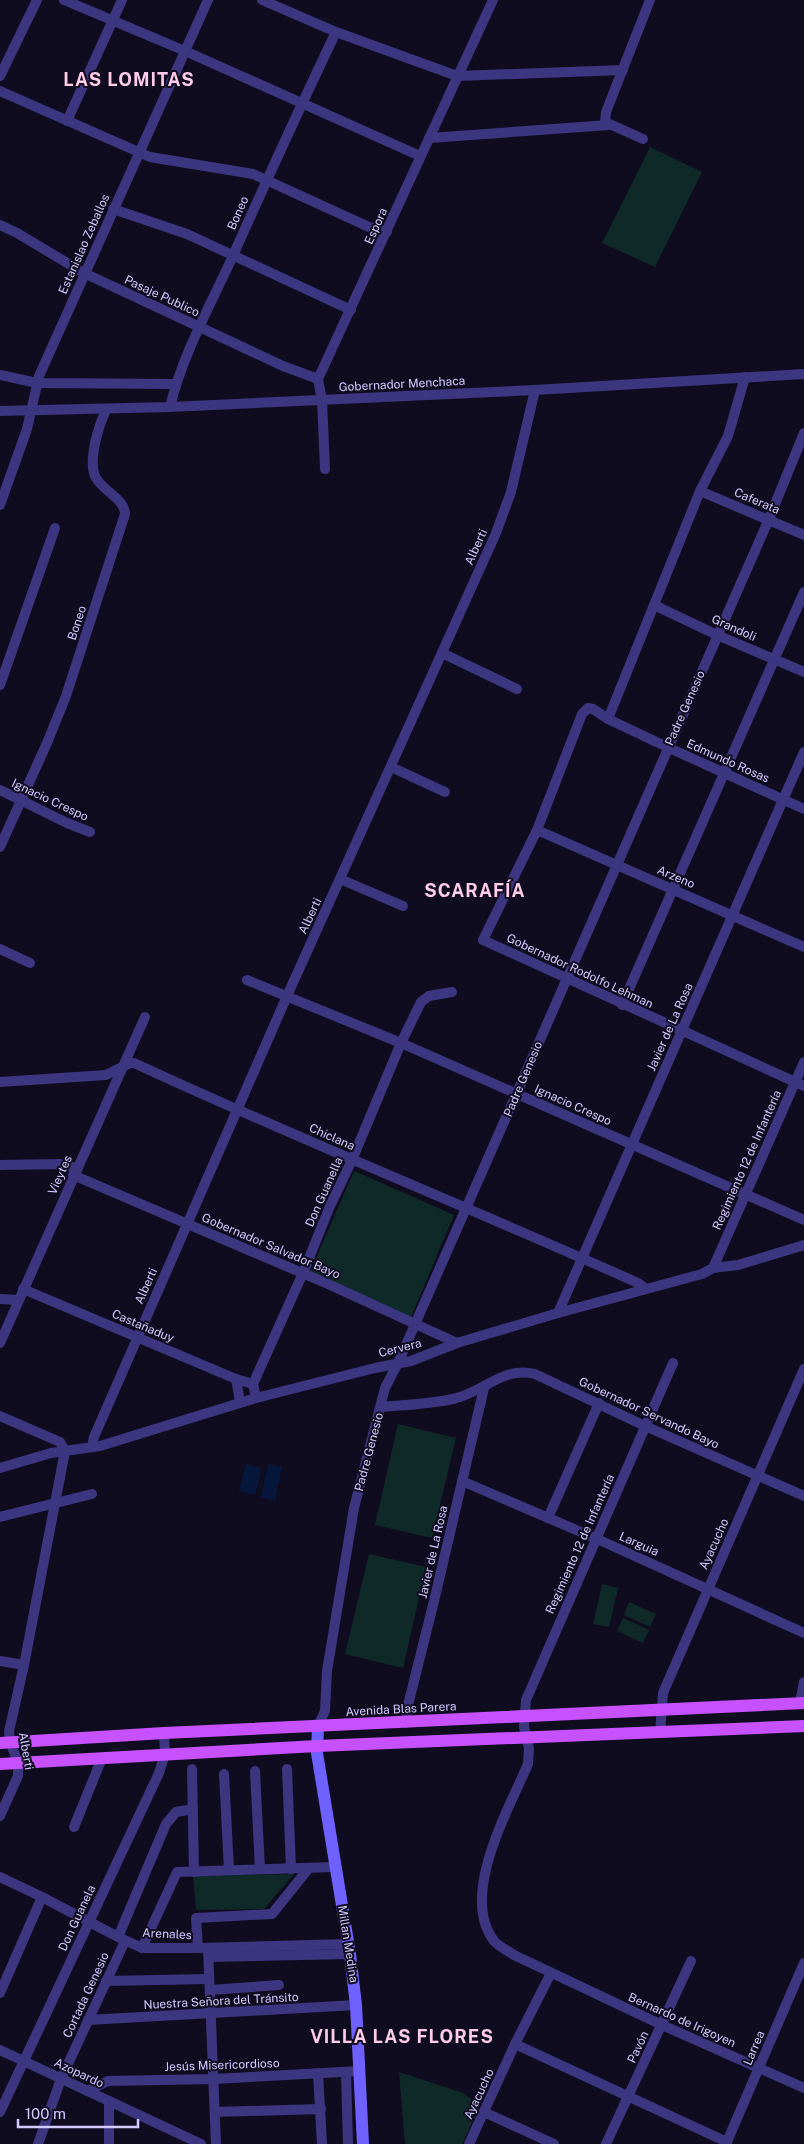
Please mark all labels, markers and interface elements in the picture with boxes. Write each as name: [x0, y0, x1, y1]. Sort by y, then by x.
district label: LAS LOMITAS: [63, 69, 195, 90]
street label: Estanislao Zeballos: [56, 192, 112, 296]
street label: Boneo: [224, 194, 252, 232]
street label: Espora: [362, 206, 390, 246]
street label: Pasaje Publico: [122, 272, 202, 320]
street label: Gobernador Menchaca: [338, 374, 466, 394]
street label: Caferata: [732, 485, 782, 517]
street label: Alberti: [462, 527, 490, 567]
street label: Boneo: [65, 604, 89, 642]
street label: Grandoli: [710, 612, 758, 644]
street label: Padre Genesio: [662, 668, 708, 748]
street label: Edmundo Rosas: [684, 736, 772, 786]
street label: Ignacio Crespo: [9, 776, 91, 824]
street label: Arzeno: [655, 863, 697, 891]
district label: SCARAFÍA: [424, 879, 526, 901]
street label: Alberti: [296, 896, 324, 936]
street label: Gobernador Rodolfo Lehman: [505, 931, 656, 1011]
street label: Javier de La Rosa: [644, 981, 696, 1073]
street label: Padre Genesio: [501, 1039, 545, 1119]
street label: Ignacio Crespo: [532, 1082, 614, 1128]
street label: Regimiento 12 de Infantería: [710, 1088, 784, 1232]
street label: Chiclana: [307, 1121, 357, 1153]
street label: Vieytes: [45, 1153, 75, 1197]
street label: Don Guanella: [302, 1155, 346, 1229]
street label: Gobernador Salvador Bayo: [200, 1210, 343, 1282]
street label: Alberti: [132, 1266, 160, 1306]
street label: Castañaduy: [110, 1307, 177, 1346]
street label: Cervera: [377, 1336, 423, 1360]
street label: Gobernador Servando Bayo: [577, 1374, 721, 1452]
street label: Padre Genesio: [352, 1411, 386, 1493]
street label: Regimiento 12 de Infantería: [543, 1472, 617, 1616]
street label: Javier de La Rosa: [416, 1504, 450, 1600]
street label: Ayacucho: [697, 1516, 732, 1572]
street label: Larguia: [617, 1529, 661, 1559]
street label: Avenida Blas Parera: [345, 1699, 457, 1719]
street label: Alberti: [16, 1731, 36, 1771]
street label: Don Guanela: [56, 1883, 98, 1953]
street label: Millan Medina: [335, 1904, 361, 1984]
street label: Arenales: [142, 1926, 192, 1942]
street label: Cortada Genesio: [60, 1950, 112, 2040]
street label: Nuestra Señora del Tránsito: [143, 1990, 299, 2012]
street label: Bernardo de Irigoyen: [626, 1990, 738, 2050]
district label: VILLA LAS FLORES: [310, 2026, 494, 2047]
street label: Pavón: [625, 2029, 651, 2065]
street label: Larrea: [741, 2029, 767, 2067]
street label: Azopardo: [52, 2055, 106, 2091]
street label: Jesús Misericordioso: [164, 2056, 280, 2074]
street label: Ayacucho: [461, 2066, 497, 2122]
scale bar: [18, 2096, 138, 2128]
text: 100 m: [25, 2105, 66, 2122]

